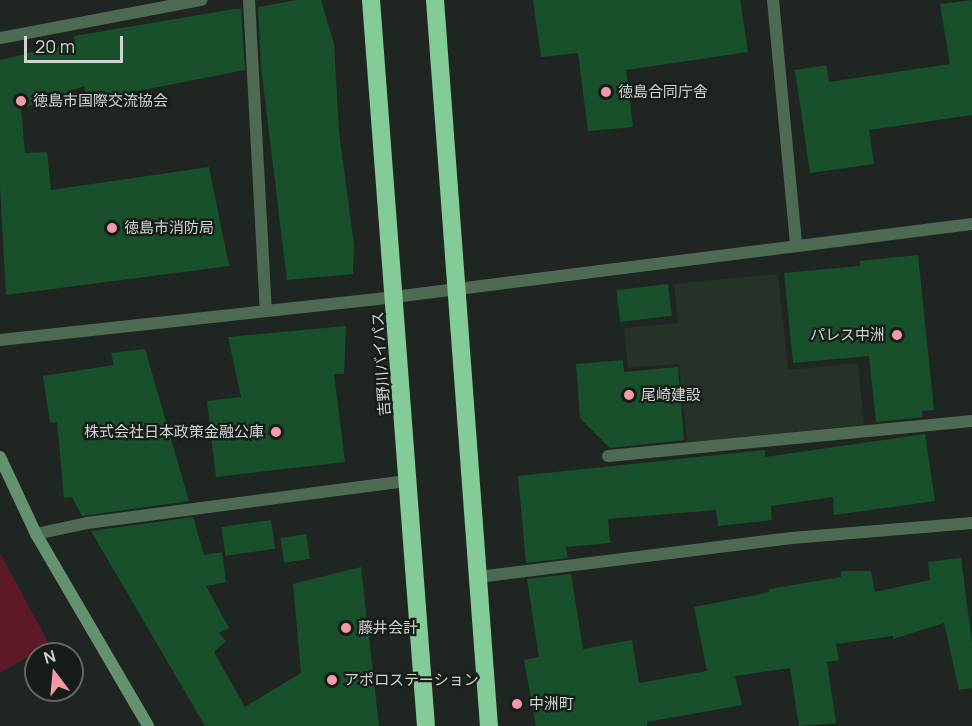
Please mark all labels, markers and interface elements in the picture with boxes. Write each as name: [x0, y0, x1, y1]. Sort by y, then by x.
scale bar: [27, 24, 126, 62]
text: 20 m: [35, 34, 75, 58]
place label: 徳島合同庁舎: [618, 83, 708, 101]
marker: 徳島合同庁舎: [599, 85, 613, 99]
place label: 徳島市国際交流協会: [33, 92, 168, 110]
marker: 徳島市国際交流協会: [14, 94, 28, 108]
place label: 徳島市消防局: [124, 219, 214, 237]
marker: 徳島市消防局: [105, 221, 119, 235]
street label: 吉野川バイパス: [368, 311, 394, 417]
place label: パレス中洲: [810, 326, 885, 344]
marker: パレス中洲: [890, 328, 904, 342]
place label: 尾崎建設: [641, 386, 701, 404]
marker: 尾崎建設: [622, 388, 636, 402]
place label: 株式会社日本政策金融公庫: [84, 423, 264, 441]
marker: 株式会社日本政策金融公庫: [269, 425, 283, 439]
place label: 藤井会計: [358, 619, 418, 637]
marker: 藤井会計: [339, 621, 353, 635]
north arrow: [24, 642, 84, 702]
text: N: [41, 644, 58, 669]
place label: アポロステーション: [344, 671, 479, 689]
marker: アポロステーション: [325, 673, 339, 687]
place label: 中洲町: [529, 695, 574, 713]
marker: 中洲町: [510, 697, 524, 711]

